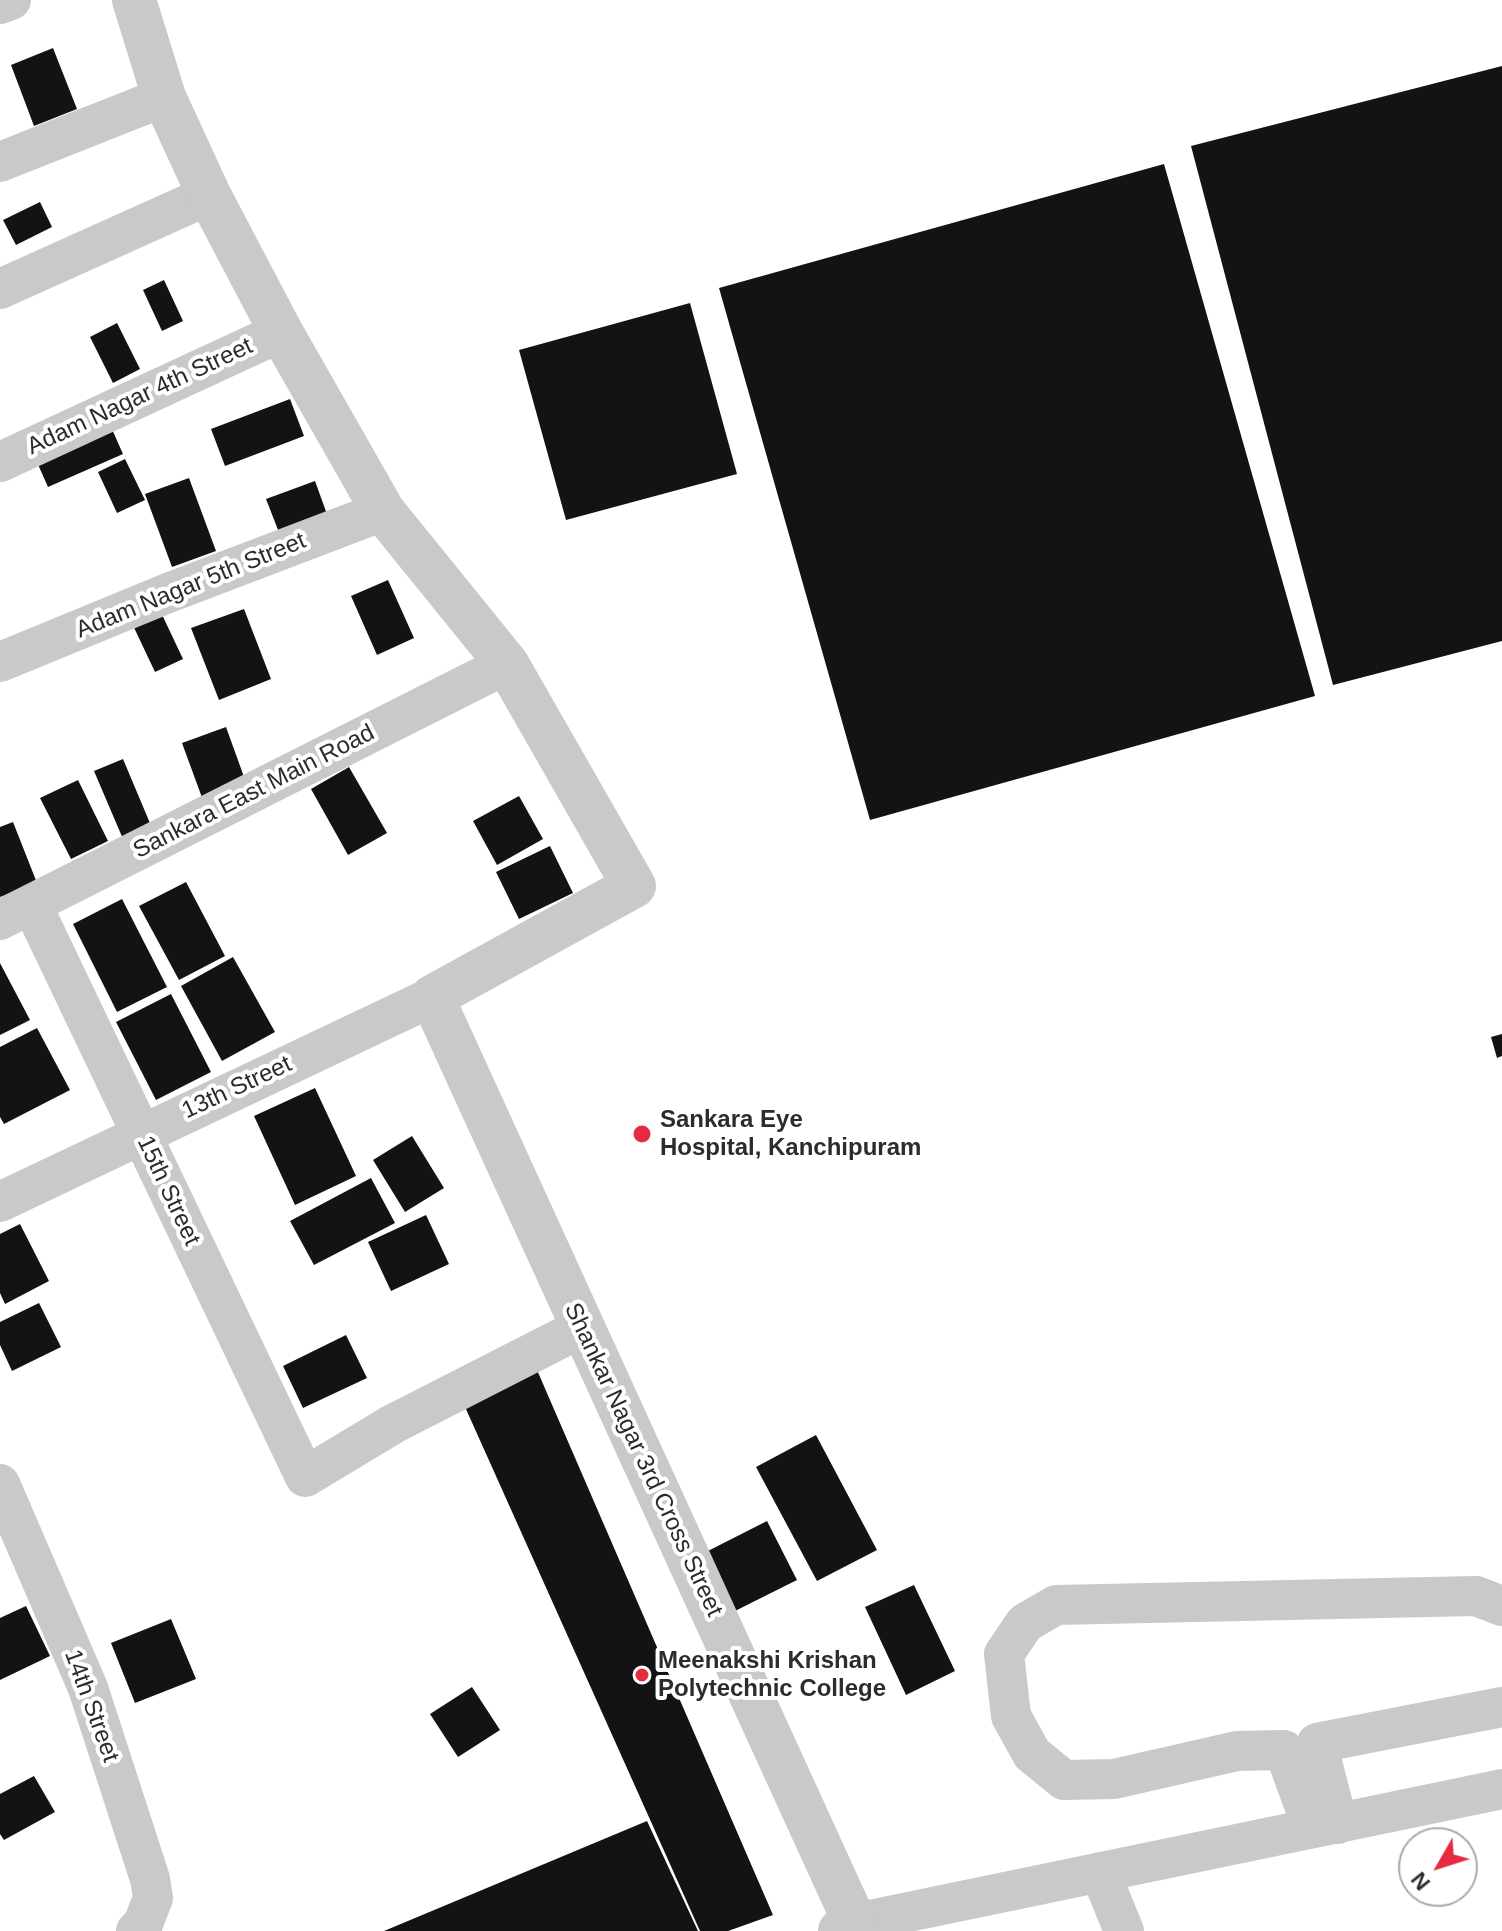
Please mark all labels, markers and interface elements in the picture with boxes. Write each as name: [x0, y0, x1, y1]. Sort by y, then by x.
street label: Adam Nagar 4th Street: [23, 332, 257, 462]
street label: Adam Nagar 5th Street: [72, 527, 310, 645]
street label: Sankara East Main Road: [129, 719, 379, 865]
street label: 13th Street: [178, 1050, 296, 1126]
place label: Sankara Eye Hospital, Kanchipuram: [660, 1106, 921, 1162]
marker: Sankara Eye Hospital, Kanchipuram: [631, 1123, 653, 1145]
street label: 15th Street: [130, 1132, 206, 1250]
street label: Shankar Nagar 3rd Cross Street: [558, 1299, 728, 1621]
street label: 14th Street: [57, 1646, 125, 1766]
place label: Meenakshi Krishan Polytechnic College: [658, 1647, 886, 1703]
marker: Meenakshi Krishan Polytechnic College: [633, 1666, 651, 1684]
north arrow: [1398, 1827, 1478, 1907]
text: N: [1406, 1867, 1435, 1895]

